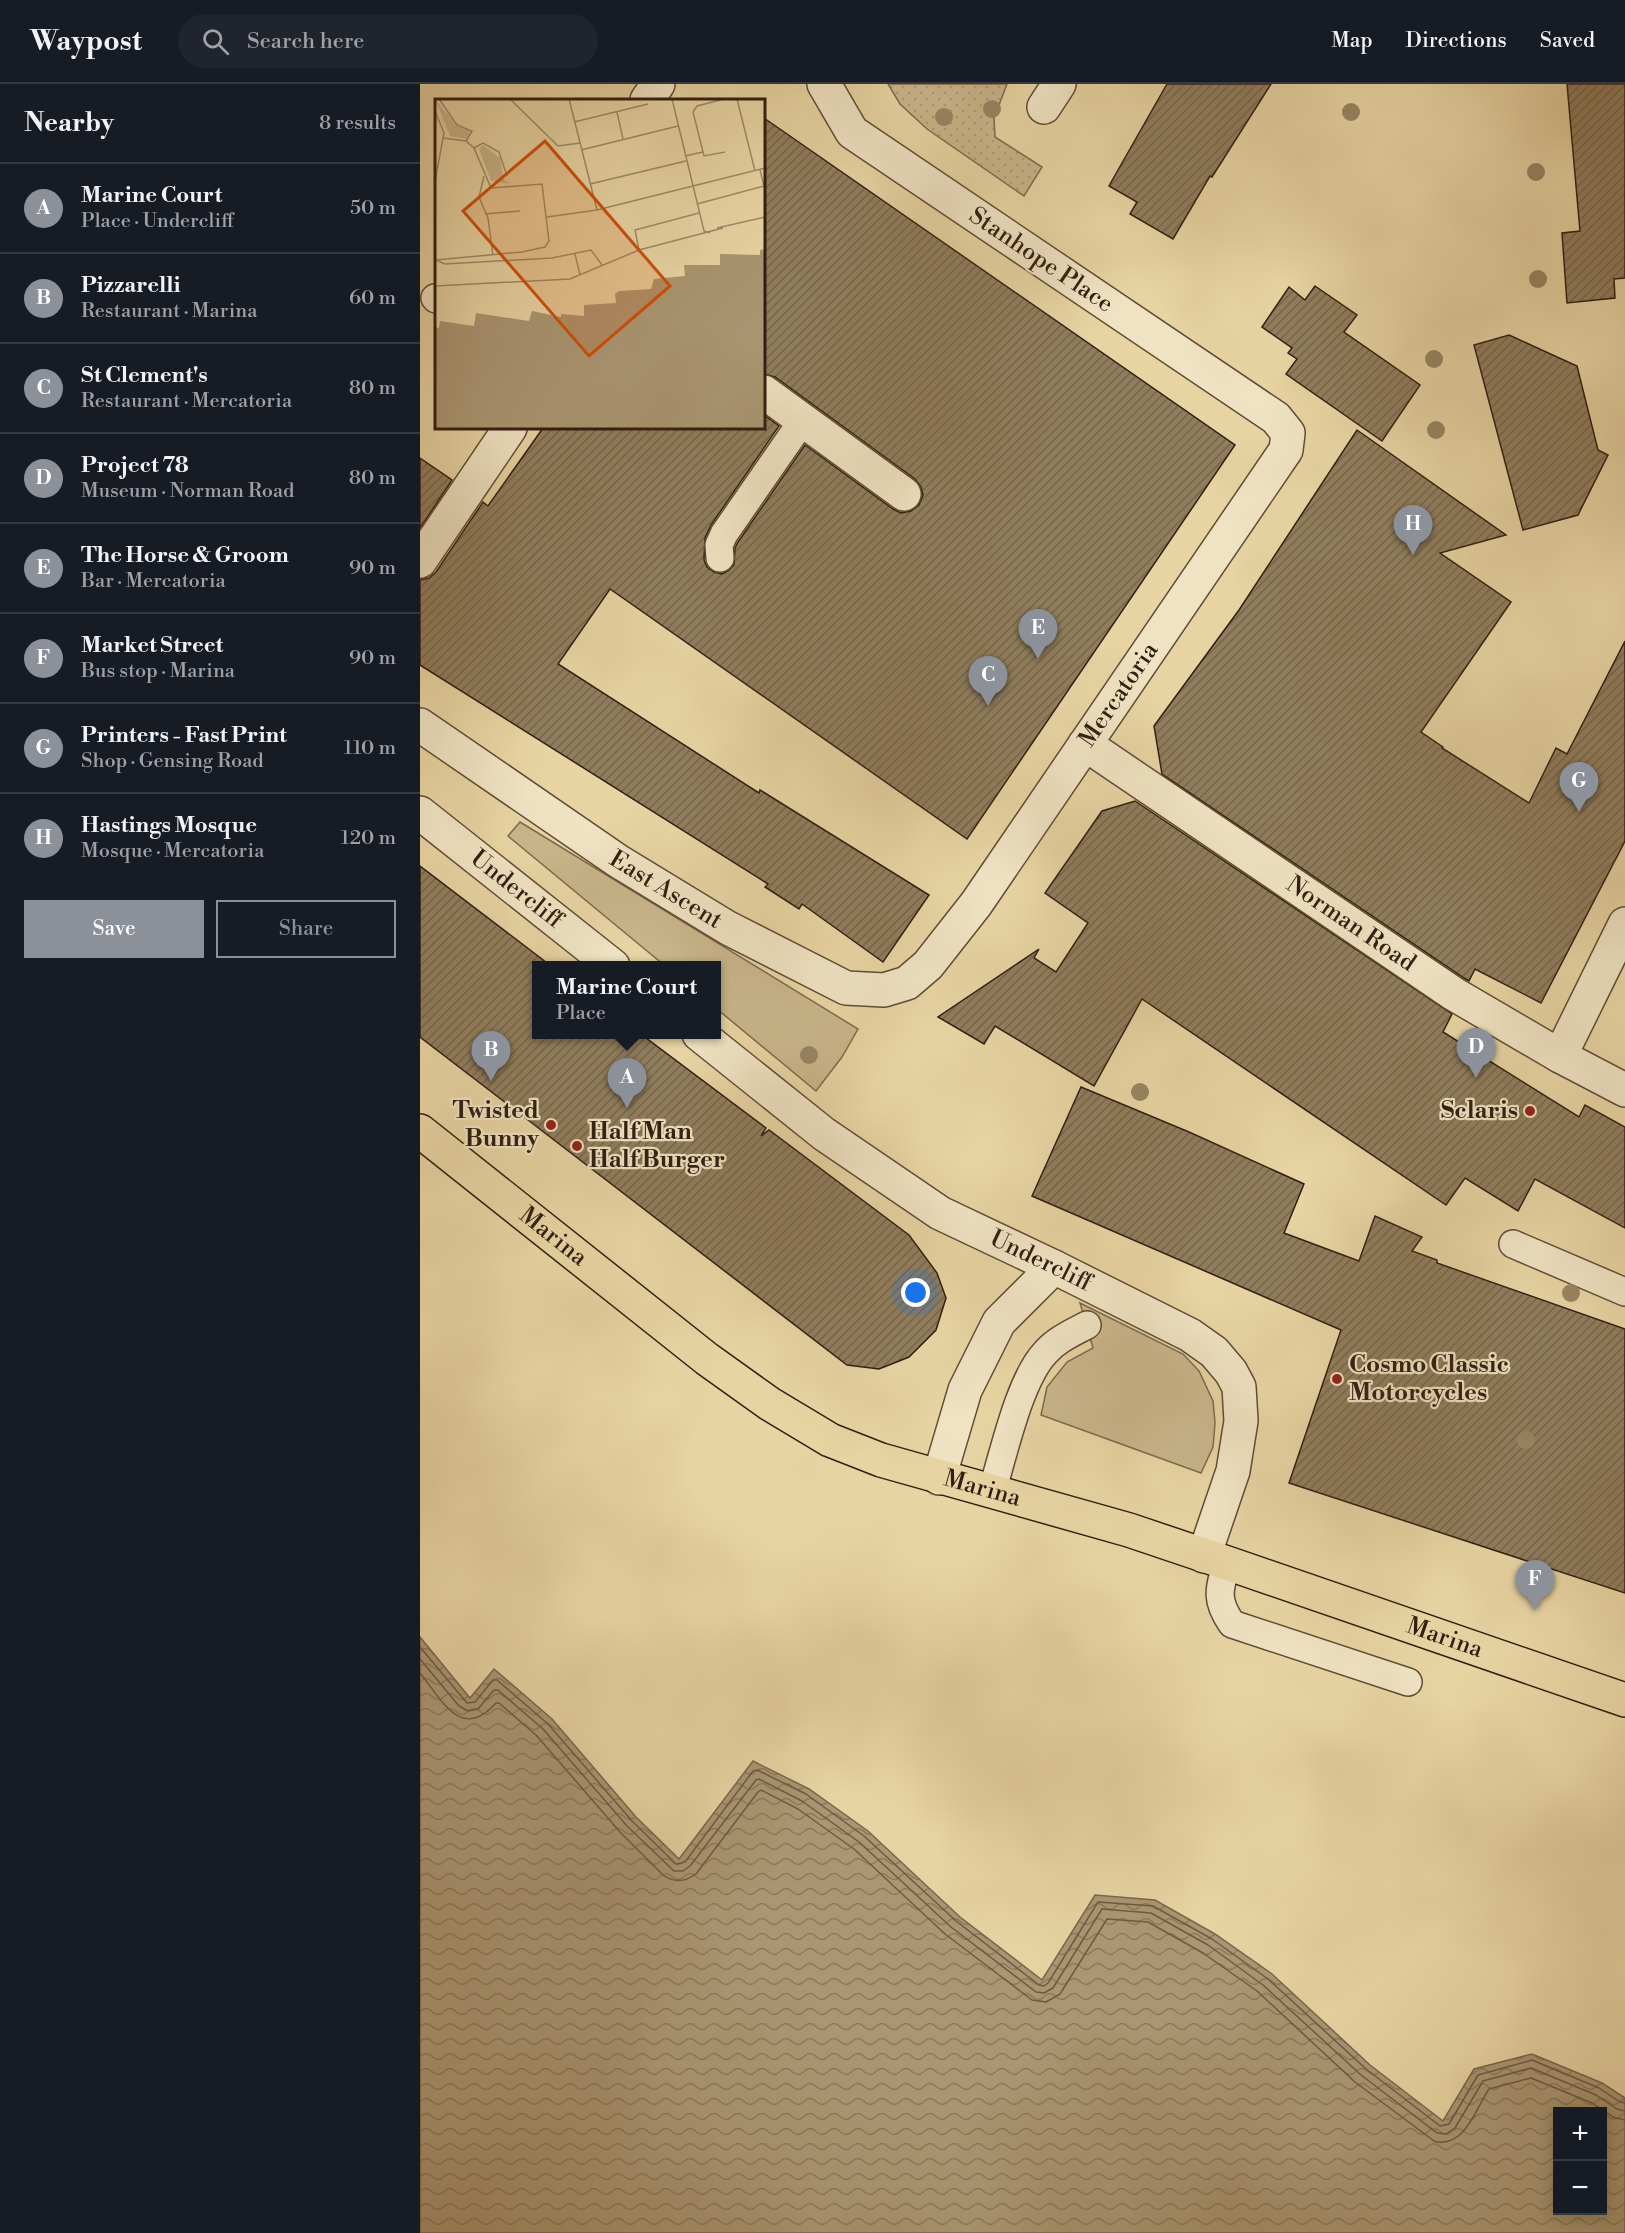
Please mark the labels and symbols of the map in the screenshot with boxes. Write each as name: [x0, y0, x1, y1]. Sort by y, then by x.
inset map: [435, 99, 765, 429]
street label: Stanhope Place: [963, 201, 1119, 319]
pin: H: [1394, 506, 1432, 555]
pin: E: [1018, 610, 1058, 659]
street label: Mercatoria: [1072, 636, 1166, 753]
pin: C: [968, 656, 1008, 706]
pin: G: [1560, 762, 1598, 812]
street label: Undercliff: [464, 844, 570, 936]
street label: East Ascent: [604, 844, 728, 936]
street label: Norman Road: [1280, 870, 1422, 979]
pin: D: [1456, 1028, 1496, 1078]
pin: B: [472, 1032, 510, 1081]
pin: A: [608, 1058, 646, 1108]
place label: Twisted Bunny: [453, 1096, 540, 1154]
place label: Sclaris: [1441, 1096, 1518, 1126]
marker: Sclaris: [1523, 1104, 1537, 1118]
place label: Half Man Half Burger: [589, 1117, 725, 1175]
marker: Twisted Bunny: [544, 1118, 558, 1132]
marker: Half Man Half Burger: [570, 1139, 584, 1153]
street label: Marina: [513, 1201, 594, 1273]
street label: Undercliff: [985, 1224, 1098, 1299]
your location: [901, 1278, 930, 1307]
place label: Cosmo Classic Motorcycles: [1349, 1350, 1509, 1408]
marker: Cosmo Classic Motorcycles: [1330, 1372, 1344, 1386]
street label: Marina: [940, 1463, 1025, 1514]
pin: F: [1516, 1560, 1554, 1610]
street label: Marina: [1403, 1611, 1488, 1665]

